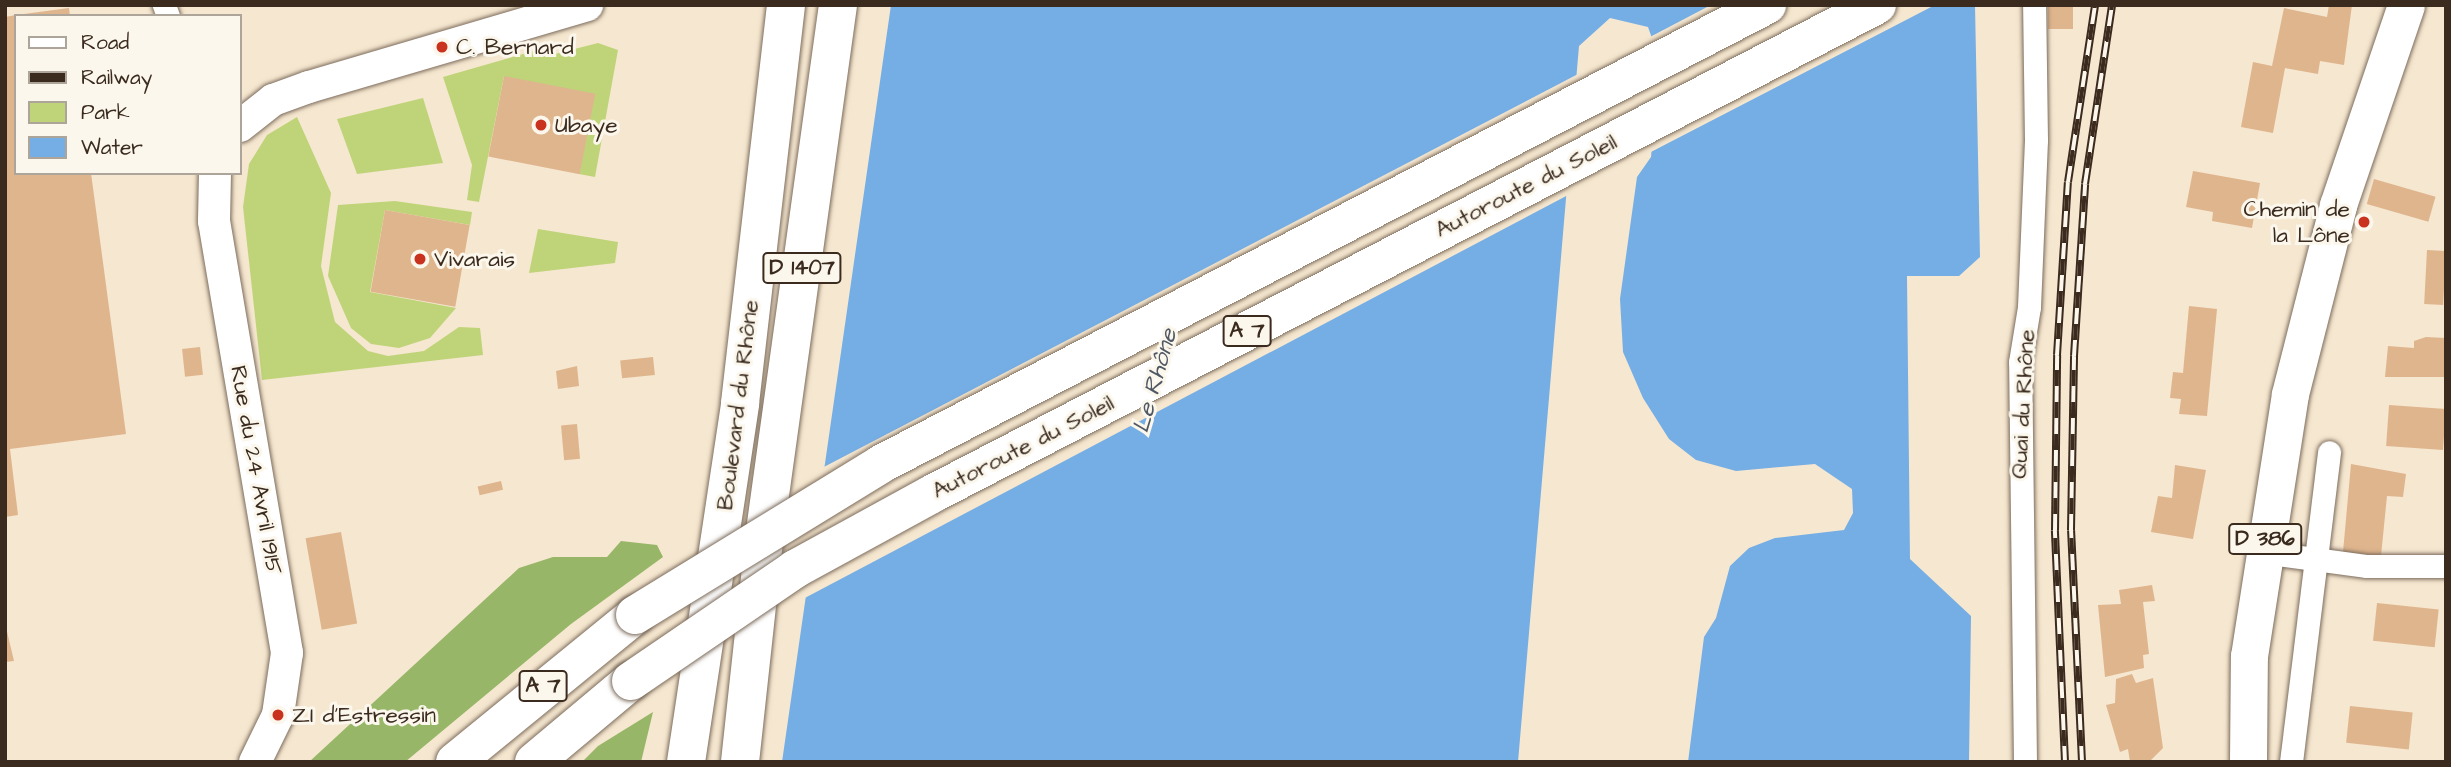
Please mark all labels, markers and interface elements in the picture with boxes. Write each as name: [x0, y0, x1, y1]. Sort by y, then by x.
legend: [14, 14, 242, 175]
text: Road: [81, 28, 129, 57]
place label: C. Bernard: [456, 33, 574, 61]
marker: C. Bernard: [434, 39, 450, 55]
text: Railway: [81, 63, 152, 92]
text: Park: [81, 98, 130, 127]
place label: Ubaye: [555, 111, 618, 139]
marker: Ubaye: [533, 117, 549, 133]
street label: Autoroute du Soleil: [1430, 128, 1622, 244]
text: Water: [81, 133, 143, 162]
place label: Chemin de la Lône: [2244, 195, 2350, 249]
marker: Chemin de la Lône: [2356, 214, 2372, 230]
place label: Vivarais: [434, 245, 515, 273]
road number: D 1407: [762, 250, 842, 286]
marker: Vivarais: [412, 251, 428, 267]
street label: Boulevard du Rhône: [711, 298, 765, 512]
road number: A 7: [1222, 314, 1272, 348]
water label: Le Rhône: [1127, 326, 1185, 436]
street label: Quai du Rhône: [2005, 328, 2041, 480]
street label: Rue du 24 Avril 1915: [224, 364, 288, 576]
street label: Autoroute du Soleil: [927, 389, 1119, 505]
road number: D 386: [2228, 522, 2302, 556]
road number: A 7: [518, 668, 568, 704]
place label: ZI d'Estressin: [292, 701, 436, 729]
marker: ZI d'Estressin: [270, 707, 286, 723]

